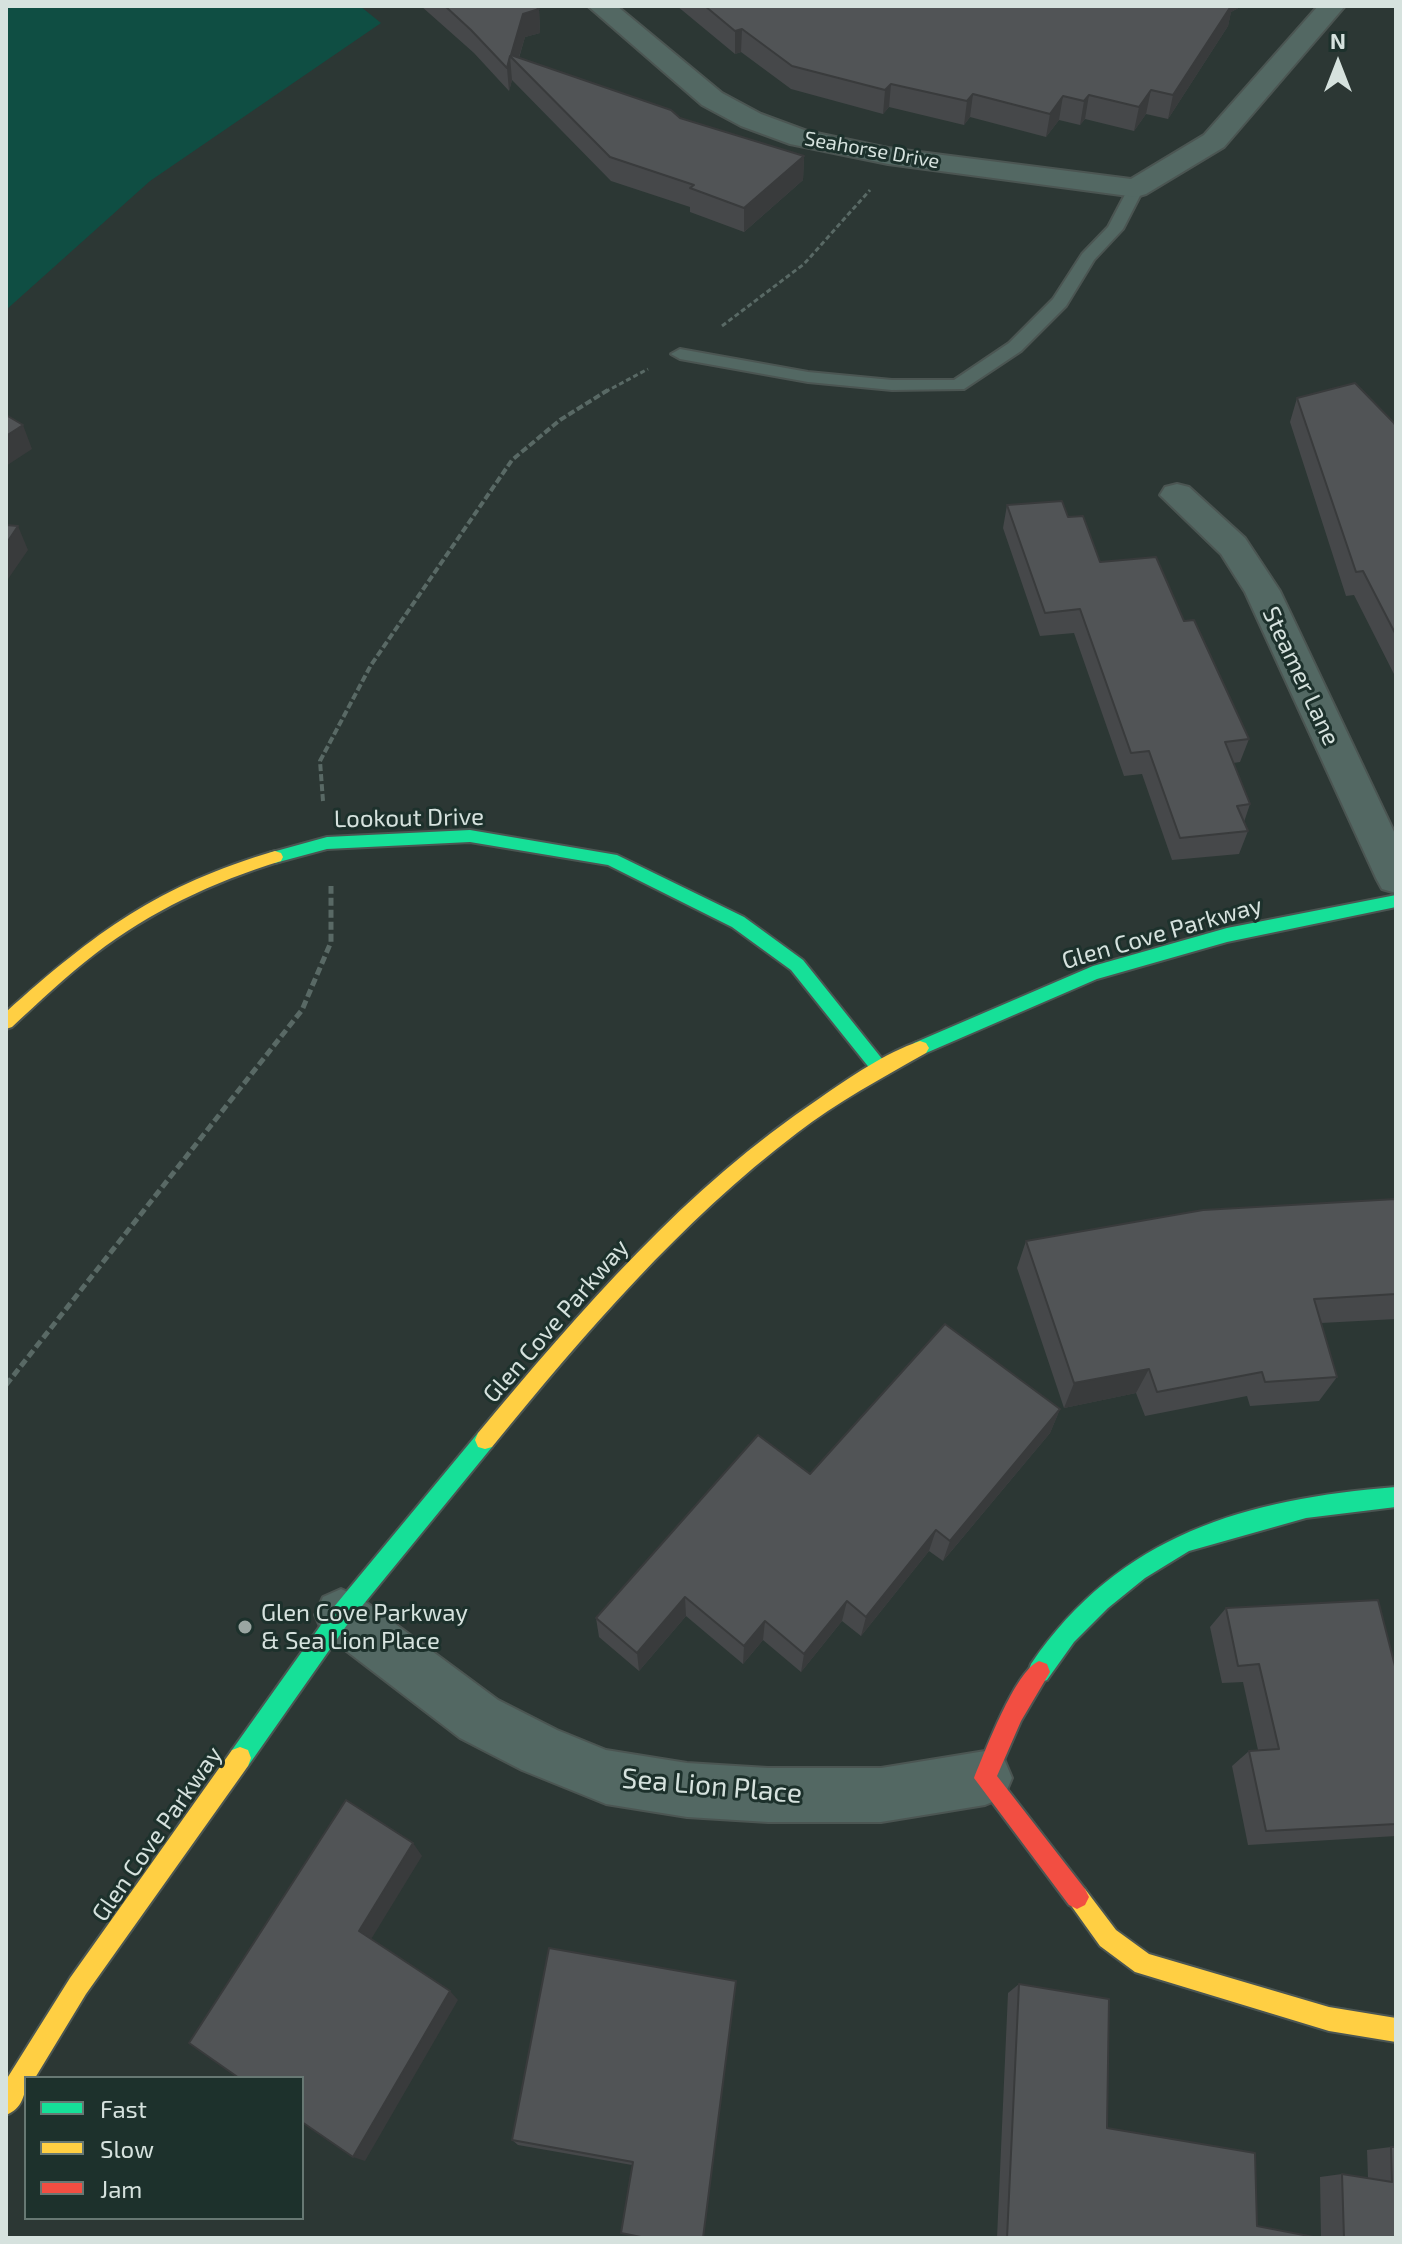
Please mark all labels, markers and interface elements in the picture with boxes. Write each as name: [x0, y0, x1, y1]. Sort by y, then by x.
north arrow: [1298, 24, 1378, 104]
text: N: [1330, 27, 1346, 53]
street label: Seahorse Drive: [803, 126, 941, 174]
street label: Steamer Lane: [1256, 602, 1346, 750]
street label: Lookout Drive: [334, 802, 484, 834]
street label: Glen Cove Parkway: [1059, 891, 1265, 975]
street label: Glen Cove Parkway: [477, 1233, 635, 1409]
place label: Glen Cove Parkway & Sea Lion Place: [261, 1599, 468, 1655]
marker: Glen Cove Parkway & Sea Lion Place: [236, 1618, 254, 1636]
street label: Glen Cove Parkway: [86, 1741, 228, 1927]
street label: Sea Lion Place: [620, 1761, 804, 1811]
legend: [24, 2076, 304, 2220]
text: Fast: [100, 2094, 147, 2123]
text: Slow: [100, 2134, 154, 2163]
text: Jam: [100, 2174, 142, 2203]

